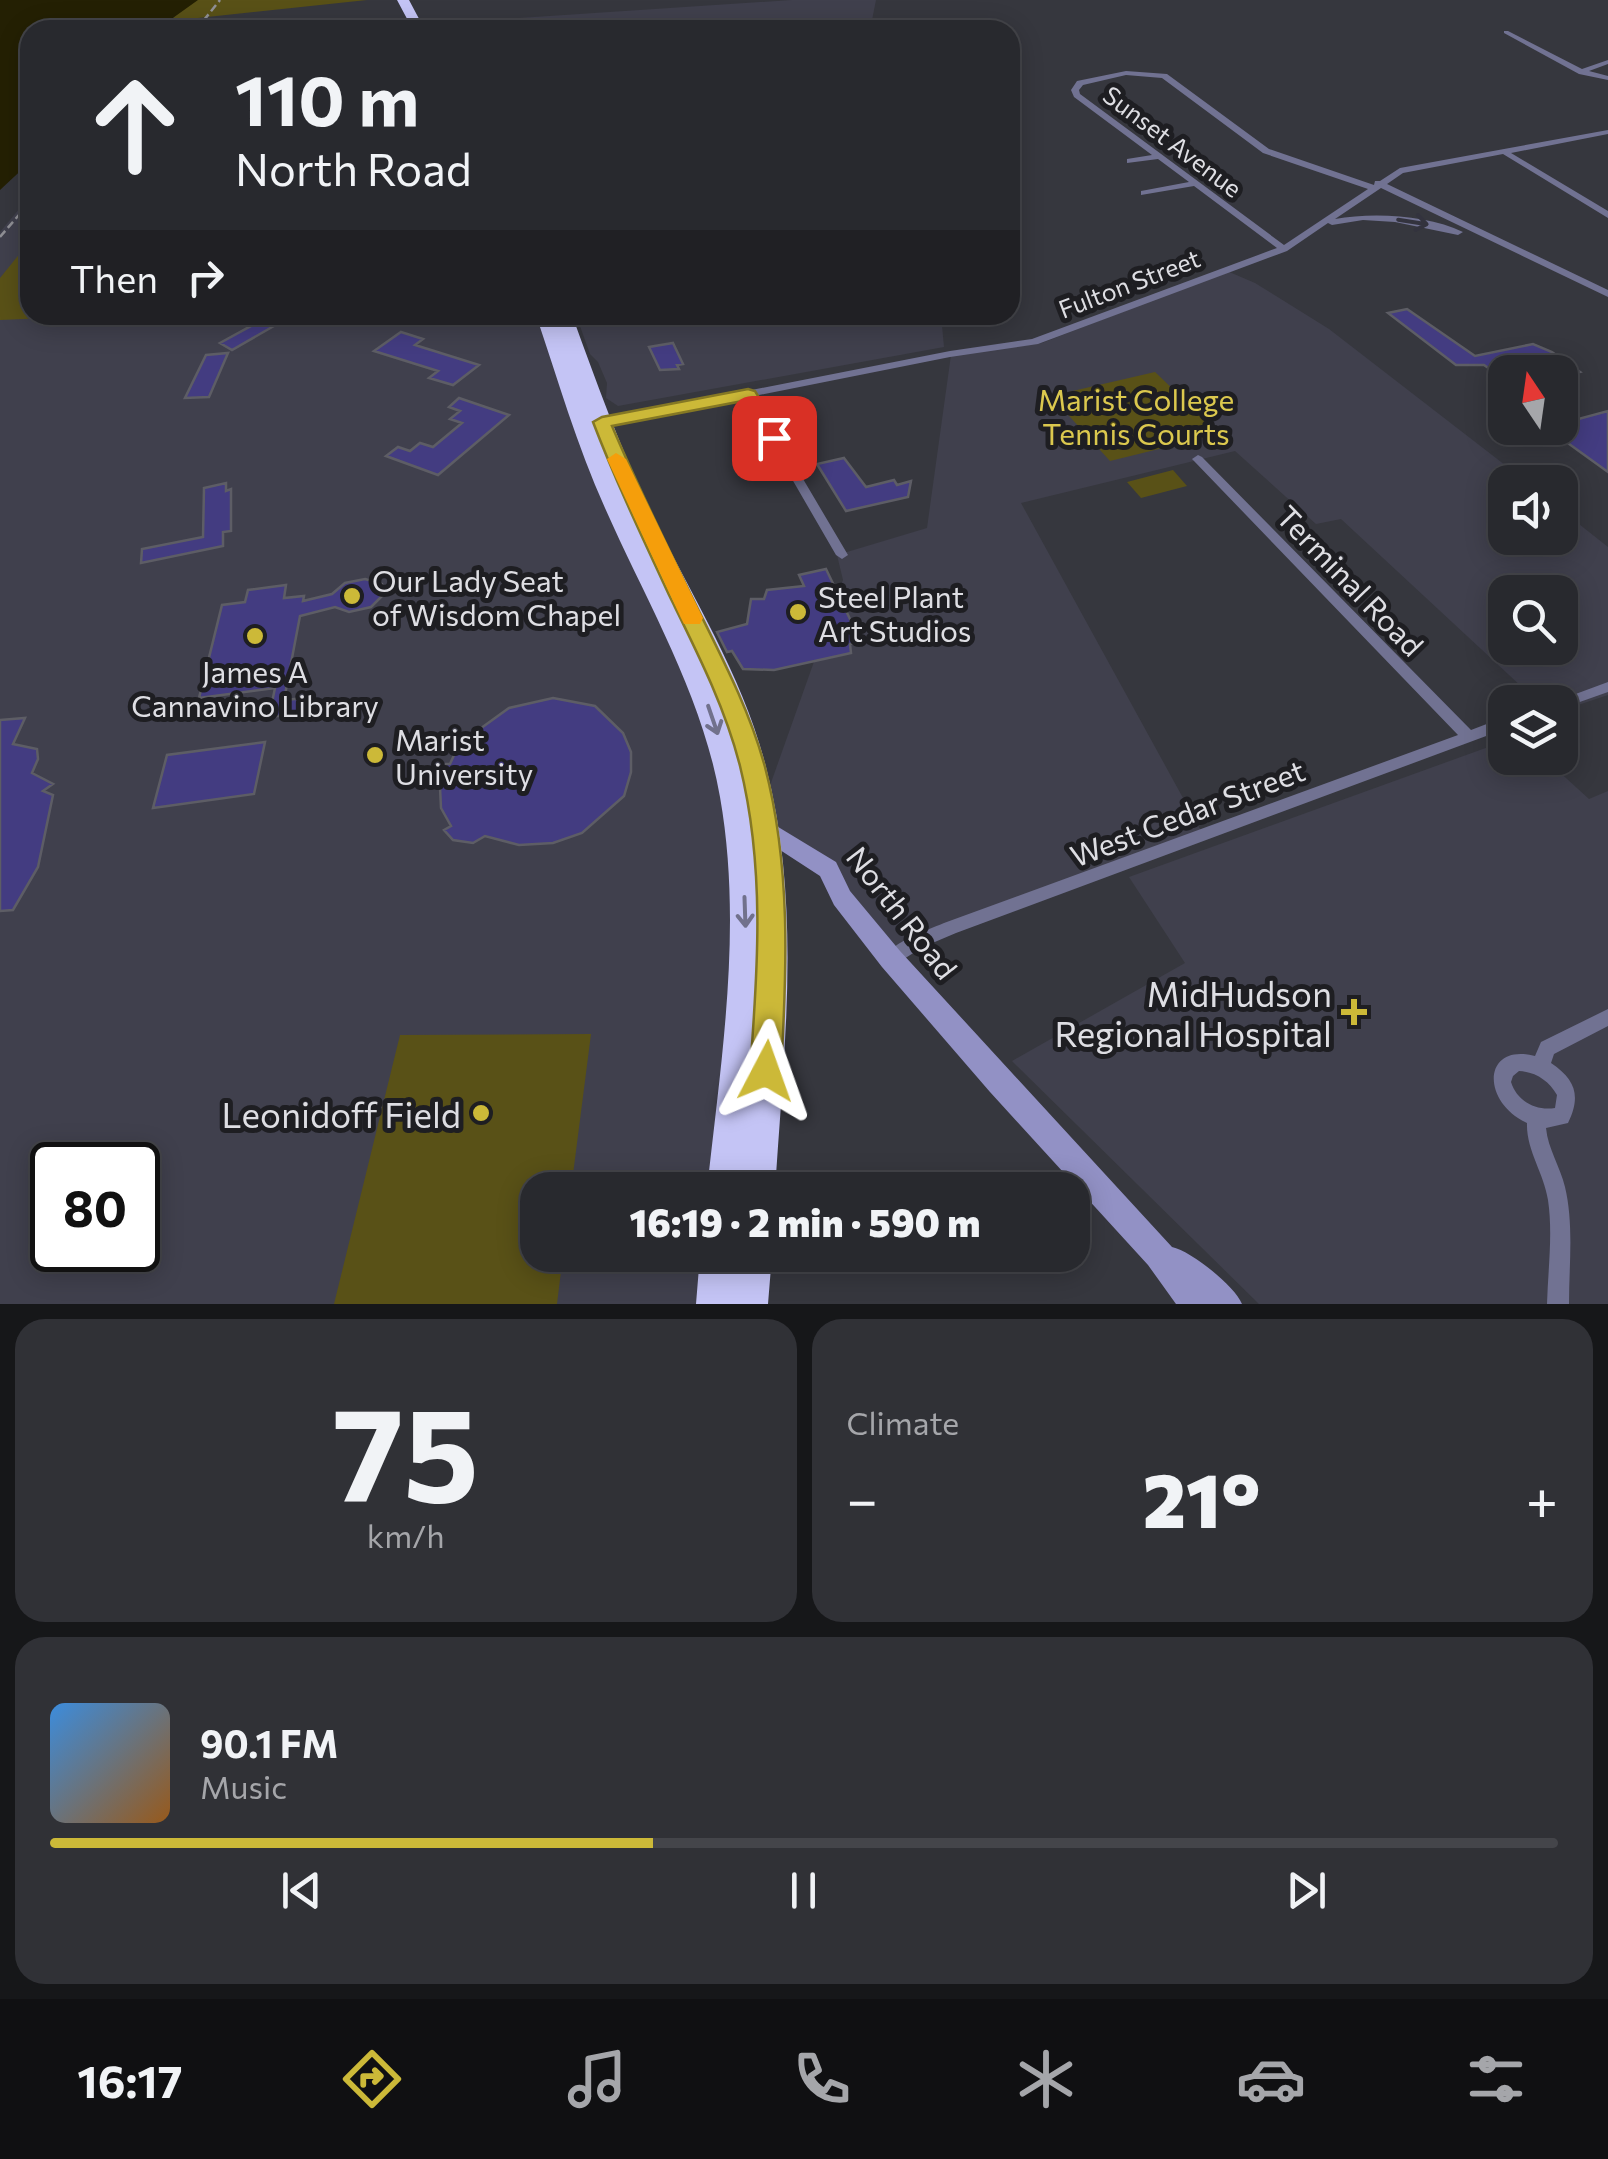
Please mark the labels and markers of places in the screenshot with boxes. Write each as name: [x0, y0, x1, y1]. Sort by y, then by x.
pin: [732, 396, 817, 481]
place label: Our Lady Seat of Wisdom Chapel: [372, 561, 621, 632]
place label: Steel Plant Art Studios: [818, 577, 971, 648]
marker: Our Lady Seat of Wisdom Chapel: [341, 585, 363, 607]
marker: Steel Plant Art Studios: [787, 601, 809, 623]
marker: James A Cannavino Library: [244, 625, 266, 647]
place label: James A Cannavino Library: [131, 652, 379, 723]
place label: Marist University: [395, 720, 533, 791]
marker: Marist University: [364, 744, 386, 766]
place label: MidHudson Regional Hospital: [1054, 971, 1332, 1054]
marker: MidHudson Regional Hospital: [1341, 999, 1367, 1025]
place label: Leonidoff Field: [221, 1092, 461, 1135]
marker: Leonidoff Field: [470, 1102, 492, 1124]

